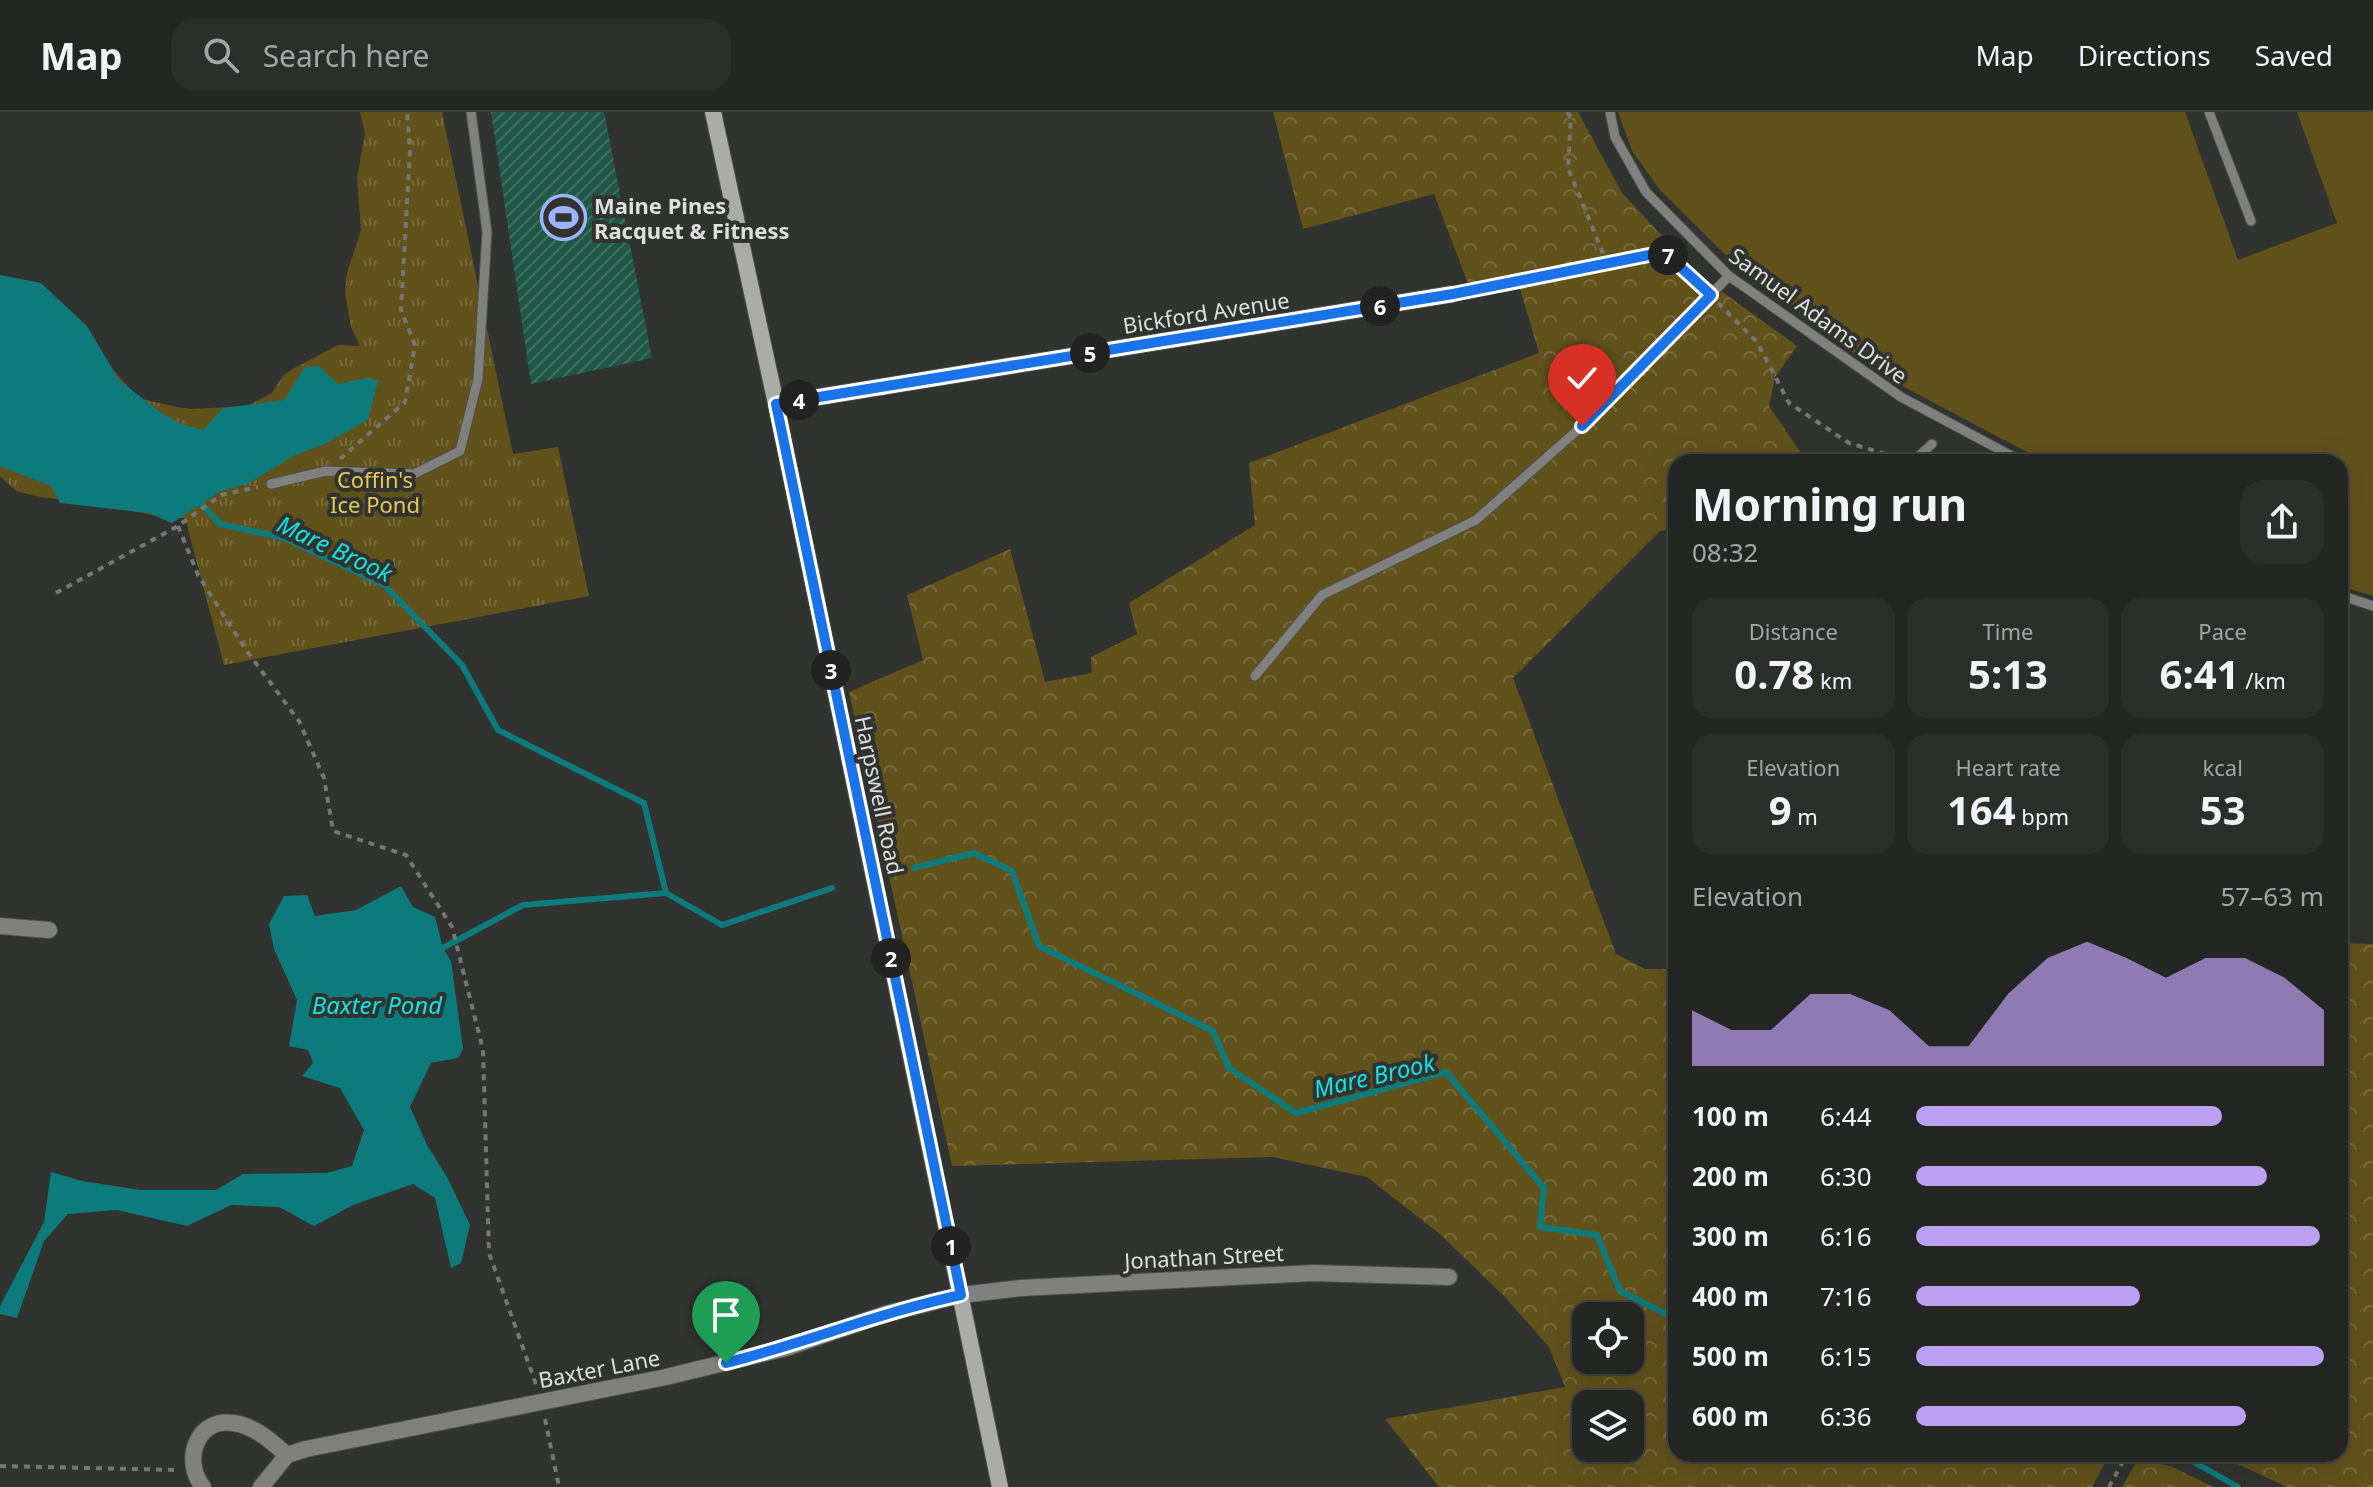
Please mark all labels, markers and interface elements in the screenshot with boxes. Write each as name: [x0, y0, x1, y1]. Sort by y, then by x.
search box: [171, 19, 731, 91]
text: Map: [40, 29, 123, 81]
icon: search: [199, 33, 243, 77]
text: Search here: [263, 35, 430, 76]
text: Map: [1975, 36, 2034, 74]
text: Directions: [2078, 36, 2211, 74]
text: Saved: [2255, 36, 2333, 74]
place label: Maine Pines Racquet & Fitness: [594, 190, 790, 245]
sports icon: Maine Pines Racquet & Fitness: [539, 194, 587, 242]
pin: 7: [1648, 235, 1688, 275]
text: 7: [1662, 240, 1674, 270]
street label: Samuel Adams Drive: [1724, 240, 1914, 390]
street label: Bickford Avenue: [1121, 284, 1291, 340]
pin: 6: [1360, 286, 1400, 326]
text: 6: [1374, 291, 1386, 321]
pin: 5: [1070, 333, 1110, 373]
text: 5: [1084, 338, 1096, 368]
pin: [1548, 344, 1616, 426]
icon: check: [1560, 356, 1604, 400]
pin: 4: [779, 380, 819, 420]
text: 4: [793, 385, 805, 415]
park label: Coffin's Ice Pond: [330, 464, 420, 519]
text: Morning run: [1692, 474, 1967, 534]
button: share: [2240, 480, 2324, 564]
water label: Mare Brook: [272, 507, 399, 590]
text: 08:32: [1692, 534, 1758, 570]
text: Distance: [1749, 616, 1838, 646]
text: Time: [1983, 616, 2033, 646]
text: Pace: [2198, 616, 2247, 646]
text: 0.78: [1734, 646, 1814, 701]
text: 5:13: [1968, 646, 2048, 701]
text: 6:41: [2160, 646, 2239, 701]
pin: 3: [811, 650, 851, 690]
text: 3: [825, 655, 837, 685]
text: km: [1814, 665, 1852, 695]
text: /km: [2239, 665, 2286, 695]
street label: Harpswell Road: [849, 713, 911, 877]
text: Elevation: [1746, 752, 1840, 782]
text: Heart rate: [1955, 752, 2061, 782]
text: kcal: [2203, 752, 2243, 782]
text: 9: [1769, 782, 1792, 837]
text: 164: [1947, 782, 2016, 837]
text: 53: [2200, 782, 2246, 837]
text: m: [1792, 801, 1818, 831]
text: bpm: [2016, 801, 2069, 831]
text: Elevation: [1692, 878, 1803, 914]
text: 57–63 m: [2220, 878, 2324, 914]
pin: 2: [871, 938, 911, 978]
text: 2: [885, 943, 897, 973]
water label: Baxter Pond: [312, 988, 443, 1021]
water label: Mare Brook: [1310, 1045, 1439, 1105]
text: 100 m: [1692, 1098, 1769, 1134]
text: 6:44: [1820, 1098, 1872, 1134]
text: 200 m: [1692, 1158, 1769, 1194]
text: 6:30: [1820, 1158, 1872, 1194]
text: 300 m: [1692, 1218, 1769, 1254]
text: 6:16: [1820, 1218, 1872, 1254]
pin: 1: [931, 1226, 971, 1266]
text: 1: [945, 1231, 957, 1261]
street label: Jonathan Street: [1121, 1237, 1285, 1275]
text: 400 m: [1692, 1278, 1769, 1314]
text: 7:16: [1820, 1278, 1872, 1314]
pin: [692, 1281, 760, 1363]
icon: arrive: [704, 1293, 748, 1337]
map controls: [1572, 1302, 1644, 1462]
button: locate: [1572, 1302, 1644, 1374]
text: 500 m: [1692, 1338, 1769, 1374]
text: 6:15: [1820, 1338, 1872, 1374]
street label: Baxter Lane: [536, 1342, 662, 1394]
button: layers: [1572, 1390, 1644, 1462]
text: 600 m: [1692, 1398, 1769, 1434]
text: 6:36: [1820, 1398, 1872, 1434]

